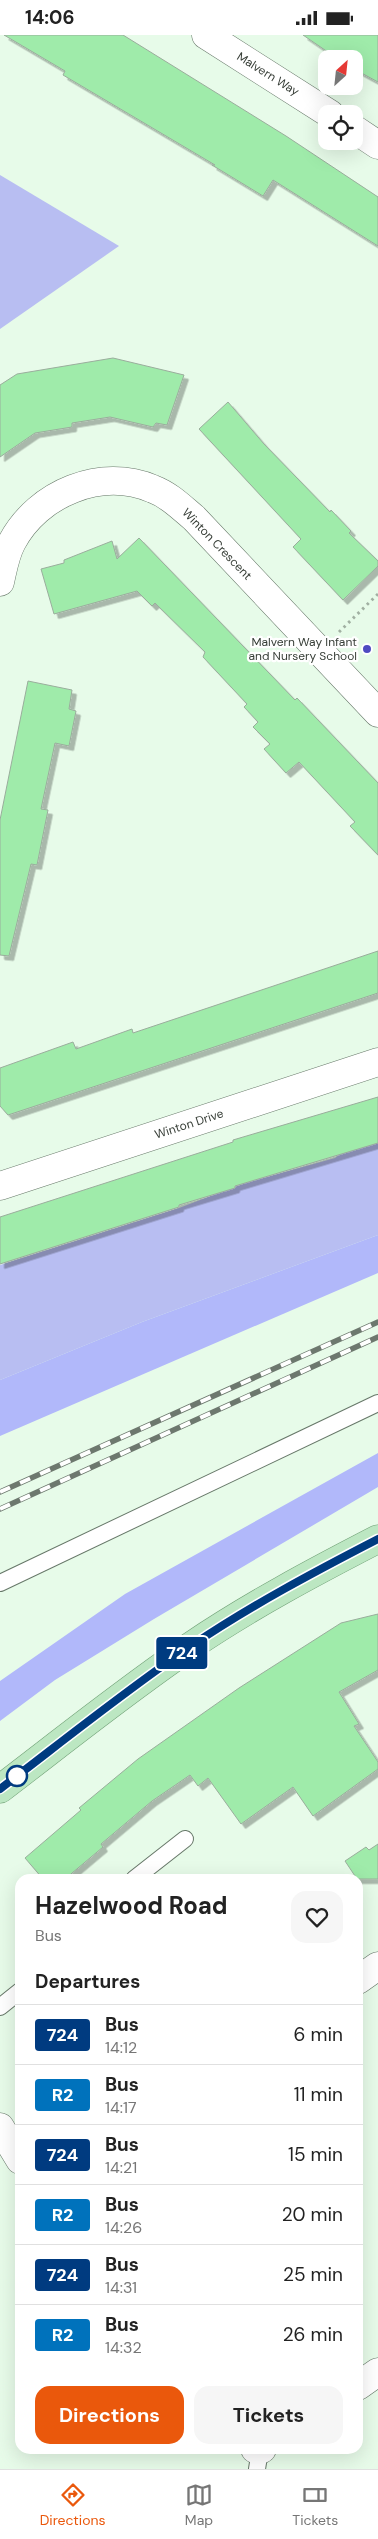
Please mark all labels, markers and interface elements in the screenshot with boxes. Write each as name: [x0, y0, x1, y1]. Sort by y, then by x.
text: 14:06: [25, 5, 75, 30]
street label: Malvern Way: [234, 48, 302, 100]
north arrow: [318, 50, 362, 95]
map controls: [318, 50, 363, 150]
button: locate: [318, 105, 363, 150]
street label: Winton Crescent: [179, 505, 256, 584]
place label: Malvern Way Infant and Nursery School: [248, 634, 357, 664]
marker: Malvern Way Infant and Nursery School: [361, 643, 373, 655]
street label: Winton Drive: [153, 1105, 226, 1143]
line badge: 724: [153, 1637, 211, 1669]
text: 724: [166, 1641, 198, 1665]
unlabelled marker: [6, 1765, 28, 1787]
text: Hazelwood Road: [35, 1890, 228, 1921]
button: heart: [291, 1891, 343, 1943]
text: Bus: [35, 1925, 62, 1946]
text: Departures: [35, 1969, 140, 1994]
text: Bus: [105, 2012, 139, 2037]
text: 6 min: [294, 2022, 343, 2047]
text: 724: [47, 2023, 78, 2047]
text: 14:12: [105, 2037, 137, 2058]
text: Bus: [105, 2072, 139, 2097]
text: 11 min: [294, 2082, 343, 2107]
text: R2: [52, 2083, 73, 2107]
text: 14:17: [105, 2097, 136, 2118]
text: Bus: [105, 2132, 139, 2157]
text: 15 min: [288, 2142, 343, 2167]
text: 724: [47, 2143, 78, 2167]
text: 14:21: [105, 2157, 137, 2178]
text: Bus: [105, 2192, 139, 2217]
text: 20 min: [282, 2202, 343, 2227]
text: R2: [52, 2203, 73, 2227]
text: 14:26: [105, 2217, 142, 2238]
text: Bus: [105, 2252, 139, 2277]
text: 25 min: [283, 2262, 343, 2287]
text: 724: [47, 2263, 78, 2287]
text: 14:31: [105, 2277, 137, 2298]
text: Bus: [105, 2312, 139, 2337]
text: 26 min: [283, 2322, 343, 2347]
text: R2: [52, 2323, 73, 2347]
text: 14:32: [105, 2337, 142, 2358]
button: Directions: [35, 2386, 184, 2444]
button: Tickets: [194, 2386, 343, 2444]
tab: Directions: [40, 2481, 106, 2529]
tab: Map: [185, 2481, 213, 2529]
tab: Tickets: [292, 2481, 338, 2529]

